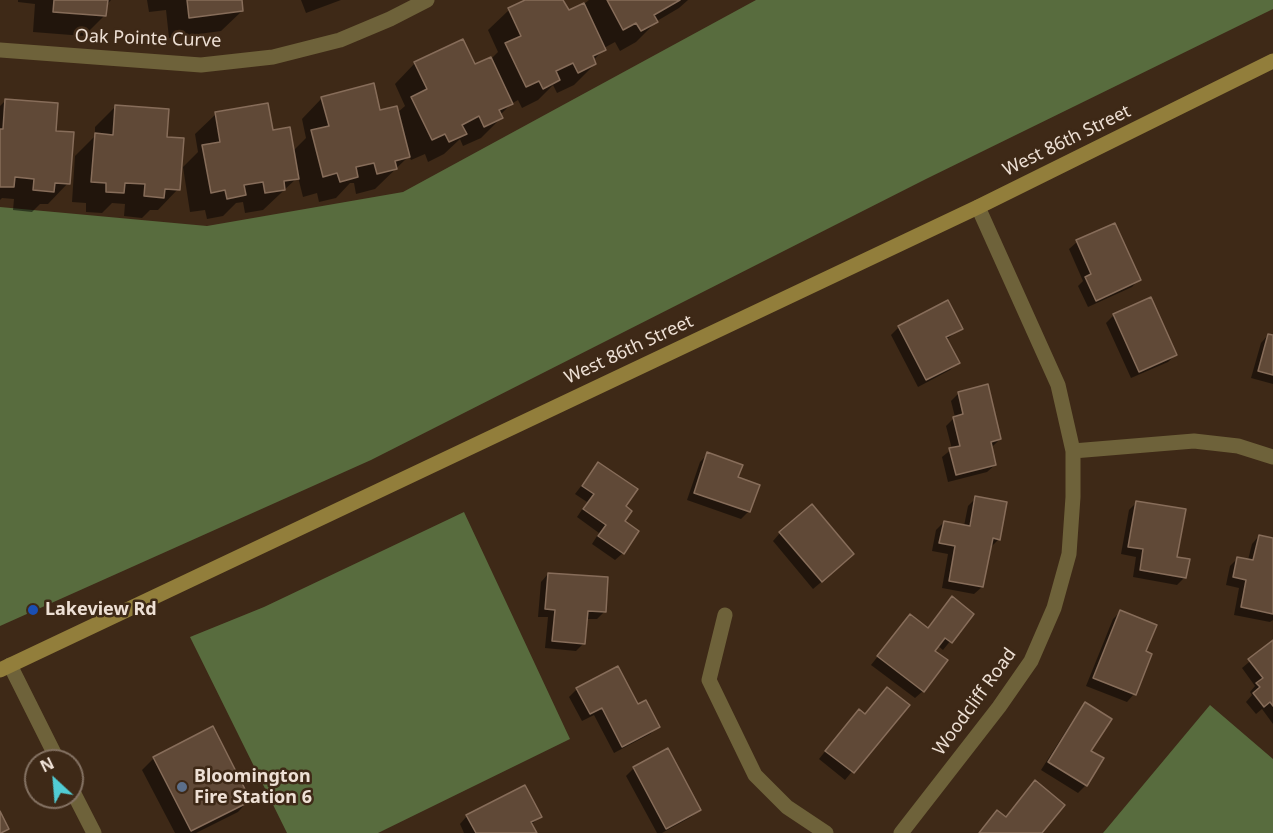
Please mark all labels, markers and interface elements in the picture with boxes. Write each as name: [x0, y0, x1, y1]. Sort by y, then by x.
street label: Oak Pointe Curve: [74, 26, 222, 52]
street label: West 86th Street: [1000, 101, 1134, 181]
street label: West 86th Street: [561, 311, 697, 389]
place label: Lakeview Rd: [45, 599, 157, 621]
marker: Lakeview Rd: [26, 603, 40, 617]
street label: Woodcliff Road: [929, 644, 1021, 760]
north arrow: [24, 749, 84, 809]
text: N: [36, 752, 58, 777]
place label: Bloomington Fire Station 6: [194, 766, 312, 808]
marker: Bloomington Fire Station 6: [175, 780, 189, 794]

